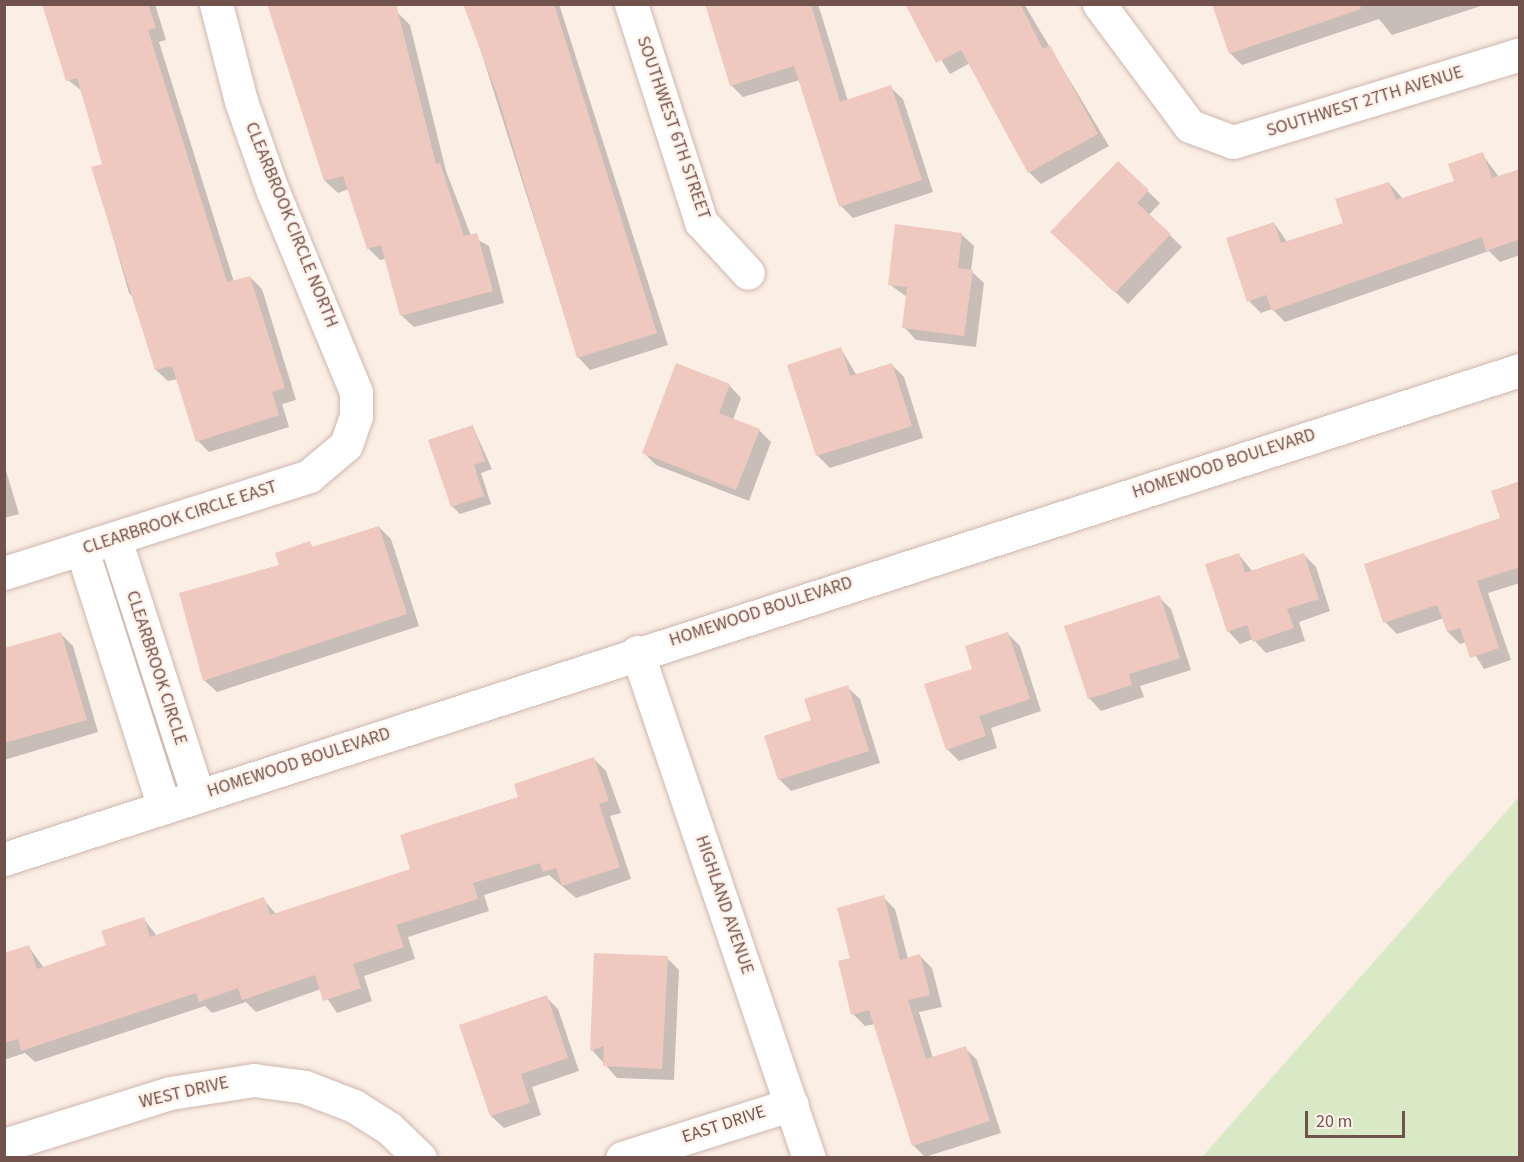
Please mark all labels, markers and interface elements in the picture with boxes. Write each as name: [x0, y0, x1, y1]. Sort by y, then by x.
street label: SOUTHWEST 6TH STREET: [631, 34, 715, 222]
street label: SOUTHWEST 27TH AVENUE: [1264, 62, 1466, 142]
street label: CLEARBROOK CIRCLE NORTH: [240, 119, 342, 331]
street label: HOMEWOOD BOULEVARD: [1130, 424, 1318, 504]
street label: CLEARBROOK CIRCLE EAST: [80, 476, 280, 560]
street label: HOMEWOOD BOULEVARD: [667, 572, 855, 652]
street label: CLEARBROOK CIRCLE: [121, 588, 191, 748]
street label: HOMEWOOD BOULEVARD: [205, 723, 393, 803]
street label: HIGHLAND AVENUE: [690, 833, 758, 977]
street label: WEST DRIVE: [137, 1072, 231, 1114]
scale bar: [1308, 1099, 1408, 1137]
street label: EAST DRIVE: [679, 1101, 769, 1149]
text: 20 m: [1316, 1109, 1352, 1134]

